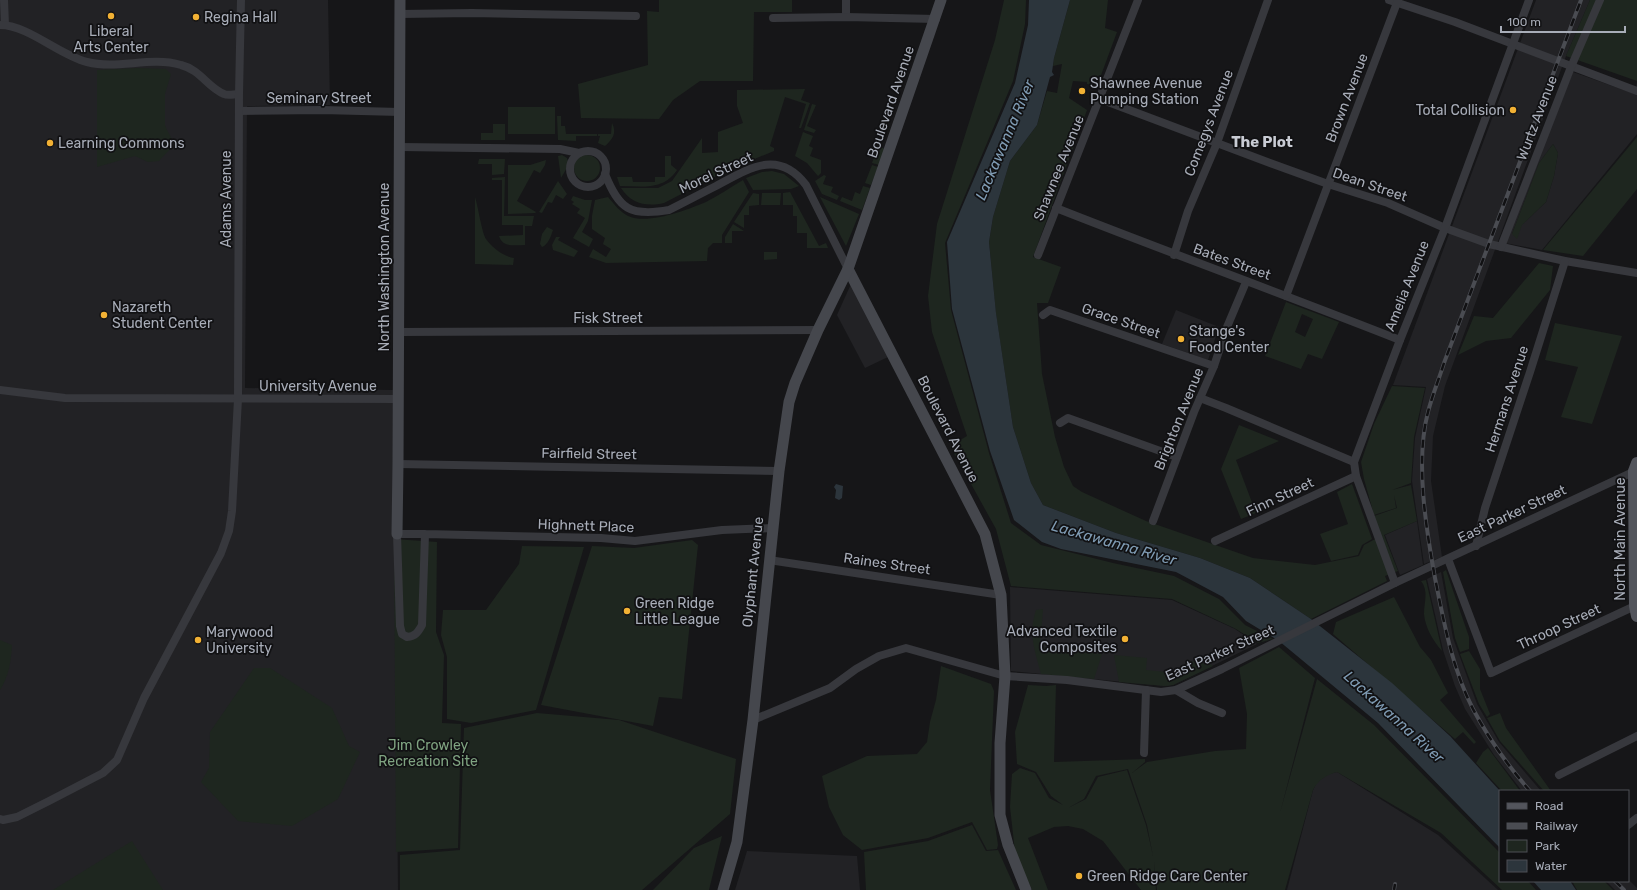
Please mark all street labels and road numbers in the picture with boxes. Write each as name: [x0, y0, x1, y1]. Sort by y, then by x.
street label: Boulevard Avenue: [864, 43, 918, 160]
street label: Brown Avenue: [1322, 51, 1372, 145]
street label: Comegys Avenue: [1181, 67, 1237, 179]
street label: Wurtz Avenue: [1513, 73, 1561, 163]
street label: Seminary Street: [266, 90, 372, 107]
street label: Shawnee Avenue: [1030, 113, 1088, 223]
street label: Morel Street: [676, 148, 756, 197]
street label: Adams Avenue: [218, 150, 235, 248]
street label: Dean Street: [1331, 164, 1410, 206]
street label: North Washington Avenue: [376, 182, 393, 351]
street label: Amelia Avenue: [1381, 238, 1433, 334]
street label: Bates Street: [1191, 240, 1274, 284]
street label: Grace Street: [1079, 300, 1163, 343]
street label: Fisk Street: [573, 310, 643, 327]
street label: Hermans Avenue: [1482, 343, 1532, 454]
street label: Brighton Avenue: [1151, 365, 1207, 473]
street label: Boulevard Avenue: [914, 373, 982, 485]
street label: University Avenue: [259, 378, 377, 395]
street label: Fairfield Street: [541, 445, 637, 463]
street label: Finn Street: [1244, 474, 1317, 520]
street label: North Main Avenue: [1612, 477, 1629, 601]
street label: East Parker Street: [1455, 481, 1569, 547]
street label: Highnett Place: [537, 516, 635, 536]
street label: Olyphant Avenue: [739, 516, 767, 628]
street label: Raines Street: [842, 549, 932, 579]
street label: Throop Street: [1515, 600, 1604, 654]
street label: East Parker Street: [1163, 621, 1278, 685]

